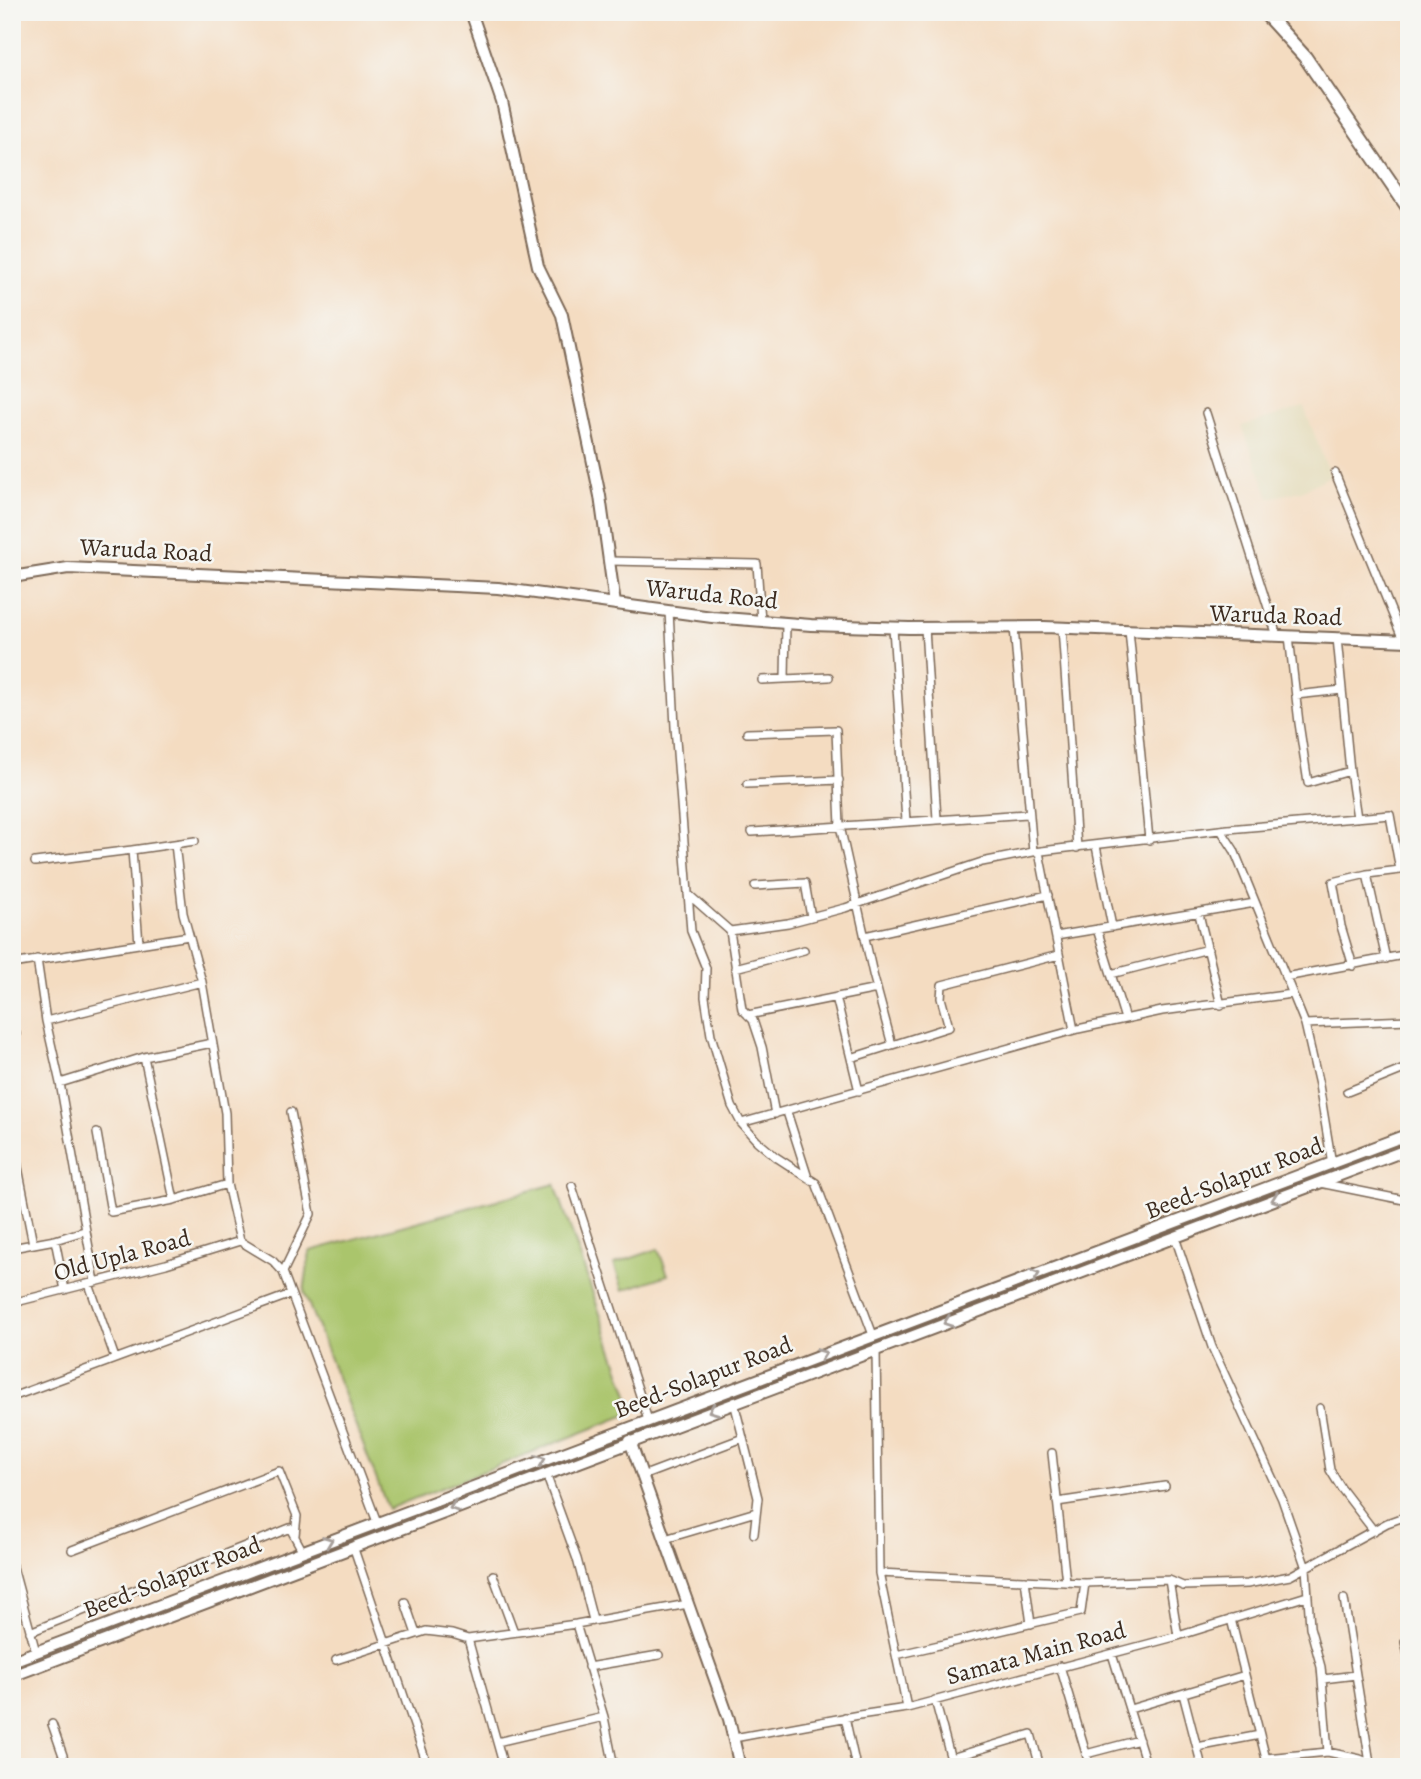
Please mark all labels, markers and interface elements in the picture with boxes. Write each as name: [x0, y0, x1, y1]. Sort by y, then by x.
street label: Waruda Road: [78, 530, 213, 569]
street label: Waruda Road: [643, 571, 780, 617]
street label: Waruda Road: [1208, 597, 1343, 633]
street label: Beed-Solapur Road: [1140, 1129, 1328, 1227]
one-way arrow: [1271, 1191, 1283, 1205]
street label: Old Upla Road: [50, 1221, 194, 1289]
one-way arrow: [1029, 1269, 1041, 1283]
one-way arrow: [943, 1313, 955, 1327]
street label: Beed-Solapur Road: [609, 1328, 797, 1426]
one-way arrow: [816, 1349, 828, 1363]
one-way arrow: [707, 1402, 719, 1416]
one-way arrow: [534, 1454, 546, 1468]
one-way arrow: [448, 1499, 460, 1513]
street label: Beed-Solapur Road: [78, 1528, 266, 1626]
one-way arrow: [321, 1535, 333, 1549]
street label: Samata Main Road: [943, 1614, 1129, 1692]

